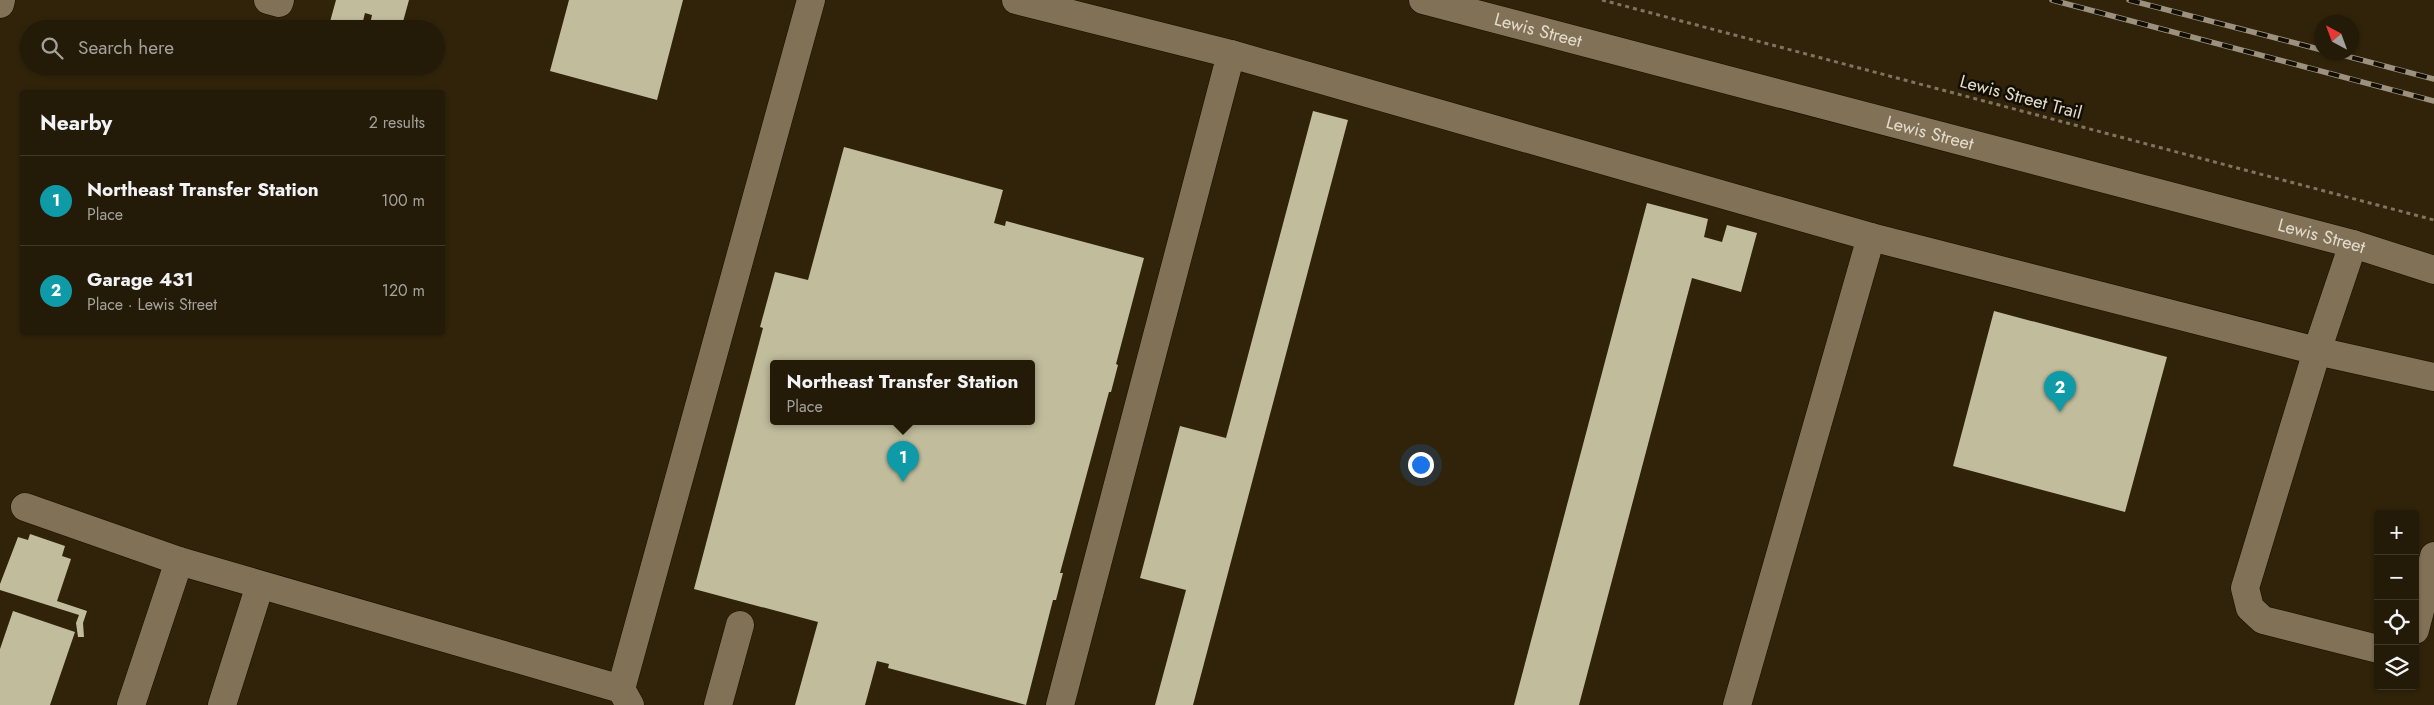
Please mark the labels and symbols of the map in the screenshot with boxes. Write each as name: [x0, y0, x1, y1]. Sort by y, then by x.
street label: Lewis Street: [1491, 6, 1585, 54]
north arrow: [2314, 15, 2359, 60]
street label: Lewis Street Trail: [1957, 68, 2085, 126]
street label: Lewis Street: [1883, 109, 1977, 157]
street label: Lewis Street: [2275, 212, 2369, 260]
pin: 2: [2044, 371, 2076, 412]
pin: 1: [887, 441, 919, 482]
your location: [1408, 452, 1434, 478]

